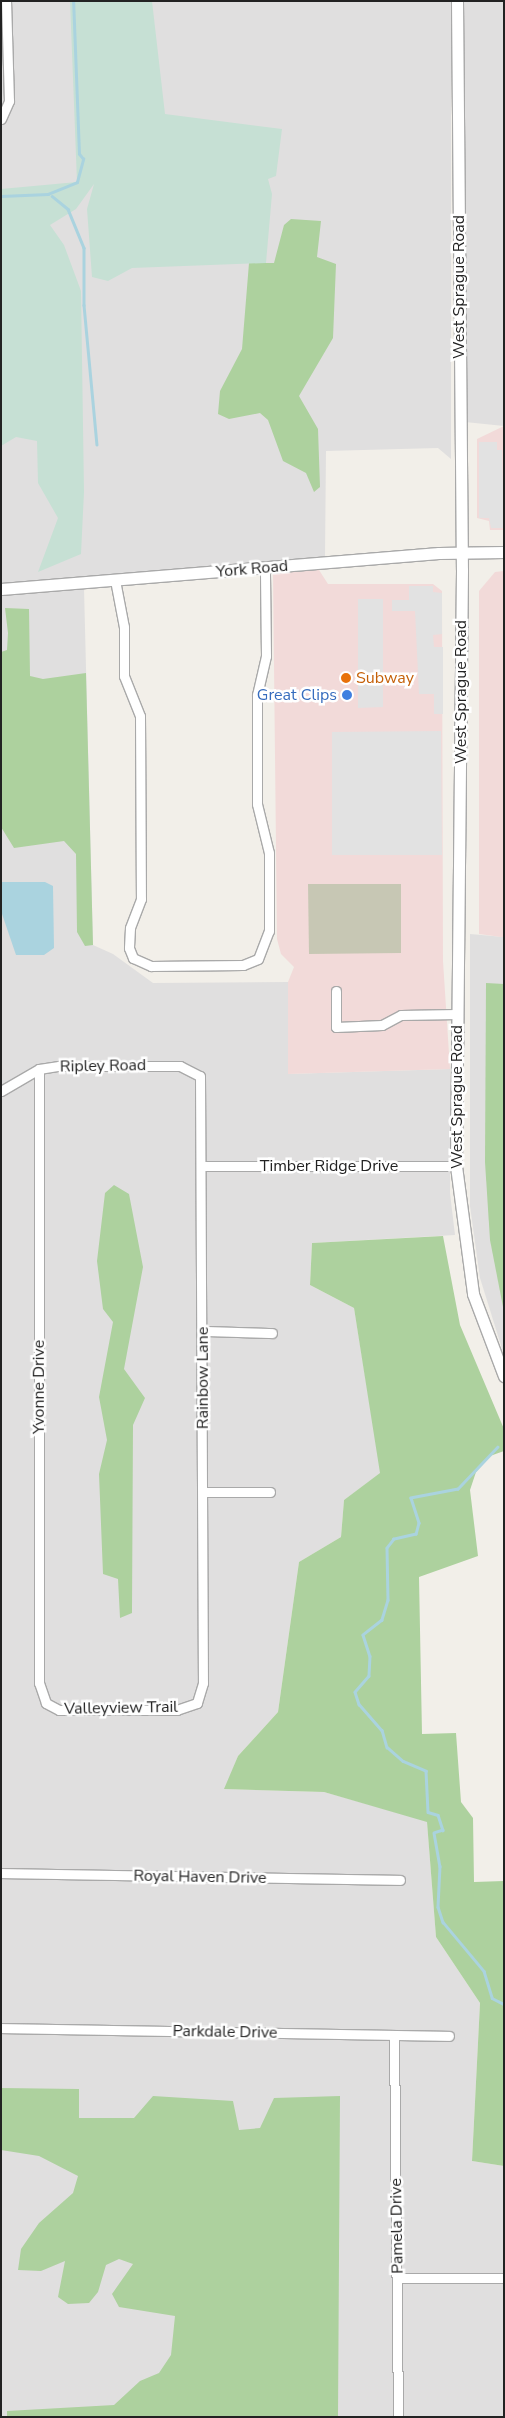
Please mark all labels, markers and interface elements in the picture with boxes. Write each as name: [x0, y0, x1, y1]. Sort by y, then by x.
street label: West Sprague Road: [449, 215, 469, 359]
street label: York Road: [215, 556, 289, 582]
street label: West Sprague Road: [451, 620, 471, 764]
place label: Subway: [356, 668, 414, 688]
marker: Subway: [340, 672, 352, 684]
place label: Great Clips: [257, 685, 337, 705]
marker: Great Clips: [341, 689, 353, 701]
street label: West Sprague Road: [447, 1025, 467, 1169]
street label: Ripley Road: [60, 1056, 146, 1076]
street label: Timber Ridge Drive: [260, 1156, 398, 1176]
street label: Rainbow Lane: [193, 1327, 213, 1429]
street label: Yvonne Drive: [29, 1340, 49, 1434]
street label: Valleyview Trail: [64, 1697, 178, 1719]
street label: Royal Haven Drive: [133, 1866, 267, 1888]
street label: Parkdale Drive: [172, 2021, 278, 2043]
street label: Pamela Drive: [387, 2178, 407, 2274]

